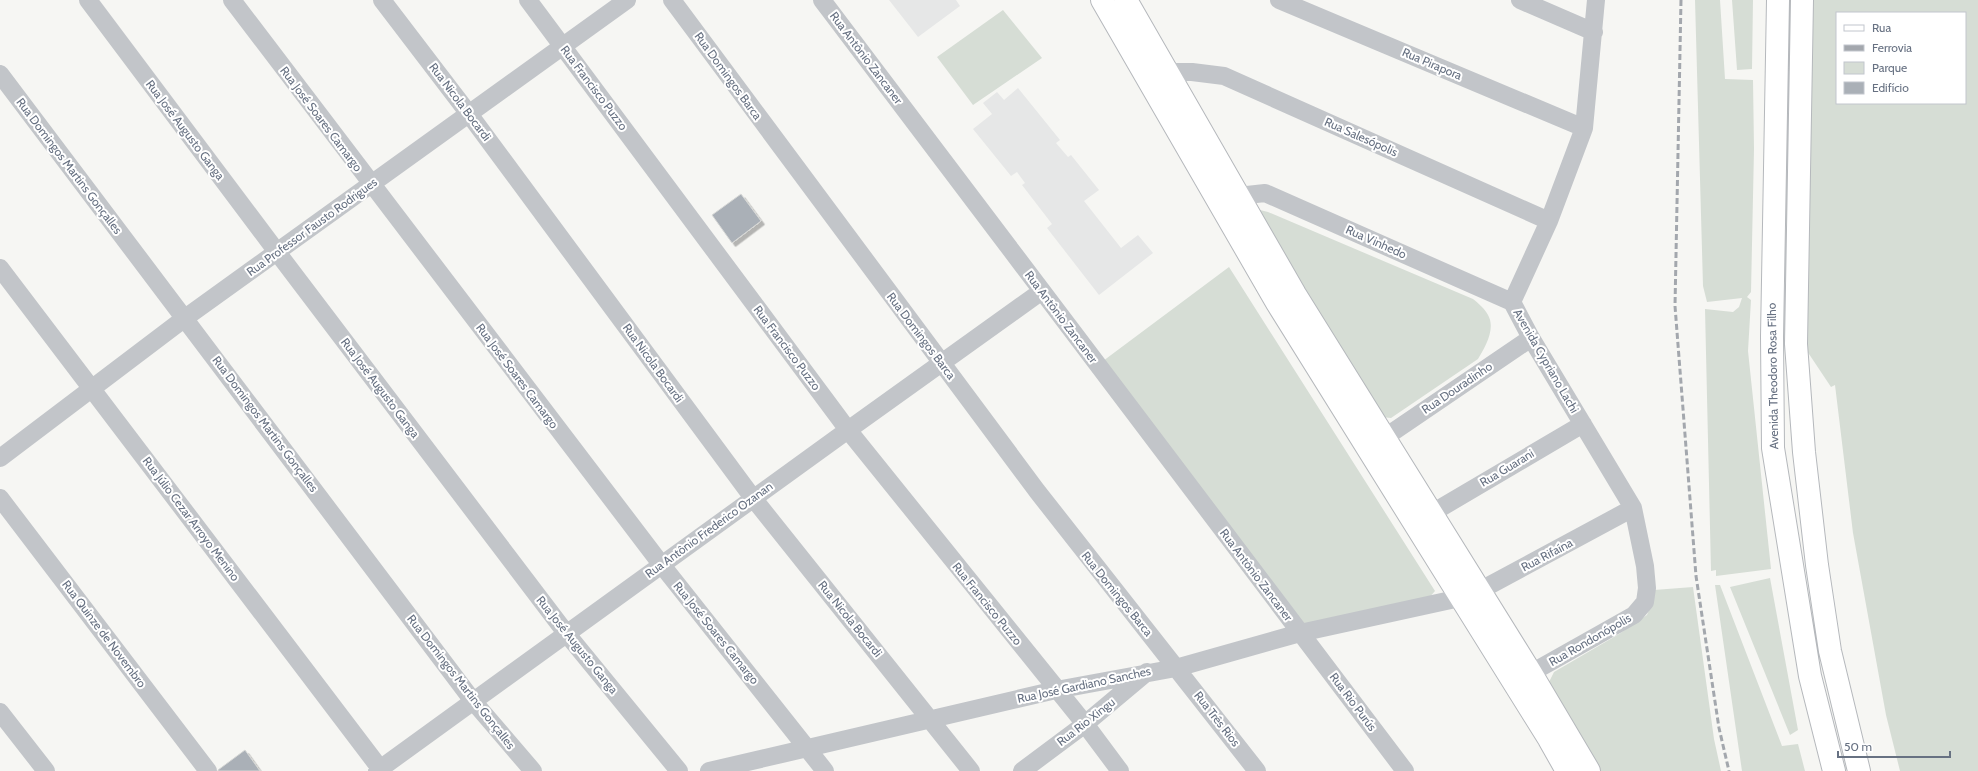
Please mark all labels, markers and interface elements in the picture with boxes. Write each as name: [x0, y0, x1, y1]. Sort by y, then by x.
street label: Rua Antônio Zancaner: [827, 9, 906, 107]
legend: [1836, 12, 1966, 104]
text: Rua: [1872, 20, 1891, 35]
street label: Rua Domingos Barca: [692, 29, 765, 123]
text: Ferrovia: [1872, 40, 1912, 55]
street label: Rua Francisco Puzzo: [558, 42, 631, 133]
street label: Rua Pirapora: [1400, 44, 1465, 83]
street label: Rua Nicola Bocardi: [426, 60, 495, 144]
text: Parque: [1872, 60, 1907, 75]
street label: Rua José Soares Camargo: [277, 63, 366, 175]
street label: Rua José Augusto Ganga: [143, 77, 228, 183]
text: Edifício: [1872, 80, 1909, 95]
street label: Rua Domingos Martins Gonçalles: [13, 95, 126, 237]
street label: Rua Salesópolis: [1322, 114, 1400, 159]
street label: Rua Professor Fausto Rodrigues: [244, 174, 380, 279]
street label: Rua Vinhedo: [1344, 222, 1409, 262]
street label: Rua Antônio Zancaner: [1022, 268, 1101, 366]
street label: Rua Domingos Barca: [884, 289, 959, 382]
street label: Rua Francisco Puzzo: [751, 302, 824, 393]
street label: Avenida Theodoro Rosa Filho: [1764, 302, 1781, 450]
street label: Avenida Cypriano Lachi: [1511, 306, 1582, 415]
street label: Rua José Soares Camargo: [473, 320, 562, 432]
street label: Rua Nicola Bocardi: [620, 320, 687, 405]
street label: Rua José Augusto Ganga: [338, 335, 423, 441]
street label: Rua Domingos Martins Gonçalles: [209, 353, 322, 495]
street label: Rua Douradinho: [1419, 358, 1495, 417]
street label: Rua Guarani: [1477, 446, 1537, 490]
street label: Rua Júlio Cezar Arroyo Menino: [140, 454, 243, 584]
street label: Rua Antônio Frederico Ozanan: [642, 478, 776, 581]
street label: Rua Antônio Zancaner: [1217, 526, 1296, 624]
street label: Rua Rifaína: [1518, 535, 1575, 574]
street label: Rua Domingos Barca: [1079, 548, 1156, 639]
street label: Rua Francisco Puzzo: [949, 559, 1026, 648]
street label: Rua Quinze de Novembro: [59, 577, 150, 691]
street label: Rua José Soares Camargo: [670, 578, 763, 687]
street label: Rua Nicola Bocardi: [815, 578, 886, 660]
street label: Rua José Augusto Ganga: [533, 593, 622, 697]
street label: Rua Rondonópolis: [1546, 610, 1634, 669]
street label: Rua Domingos Martins Gonçalles: [404, 611, 519, 752]
street label: Rua José Gardiano Sanches: [1016, 663, 1152, 706]
street label: Rua Rio Purús: [1327, 670, 1380, 734]
street label: Rua Três Rios: [1191, 688, 1244, 749]
street label: Rua Rio Xingu: [1054, 694, 1118, 749]
scale bar: [1838, 733, 1950, 759]
text: 50 m: [1844, 739, 1872, 754]

